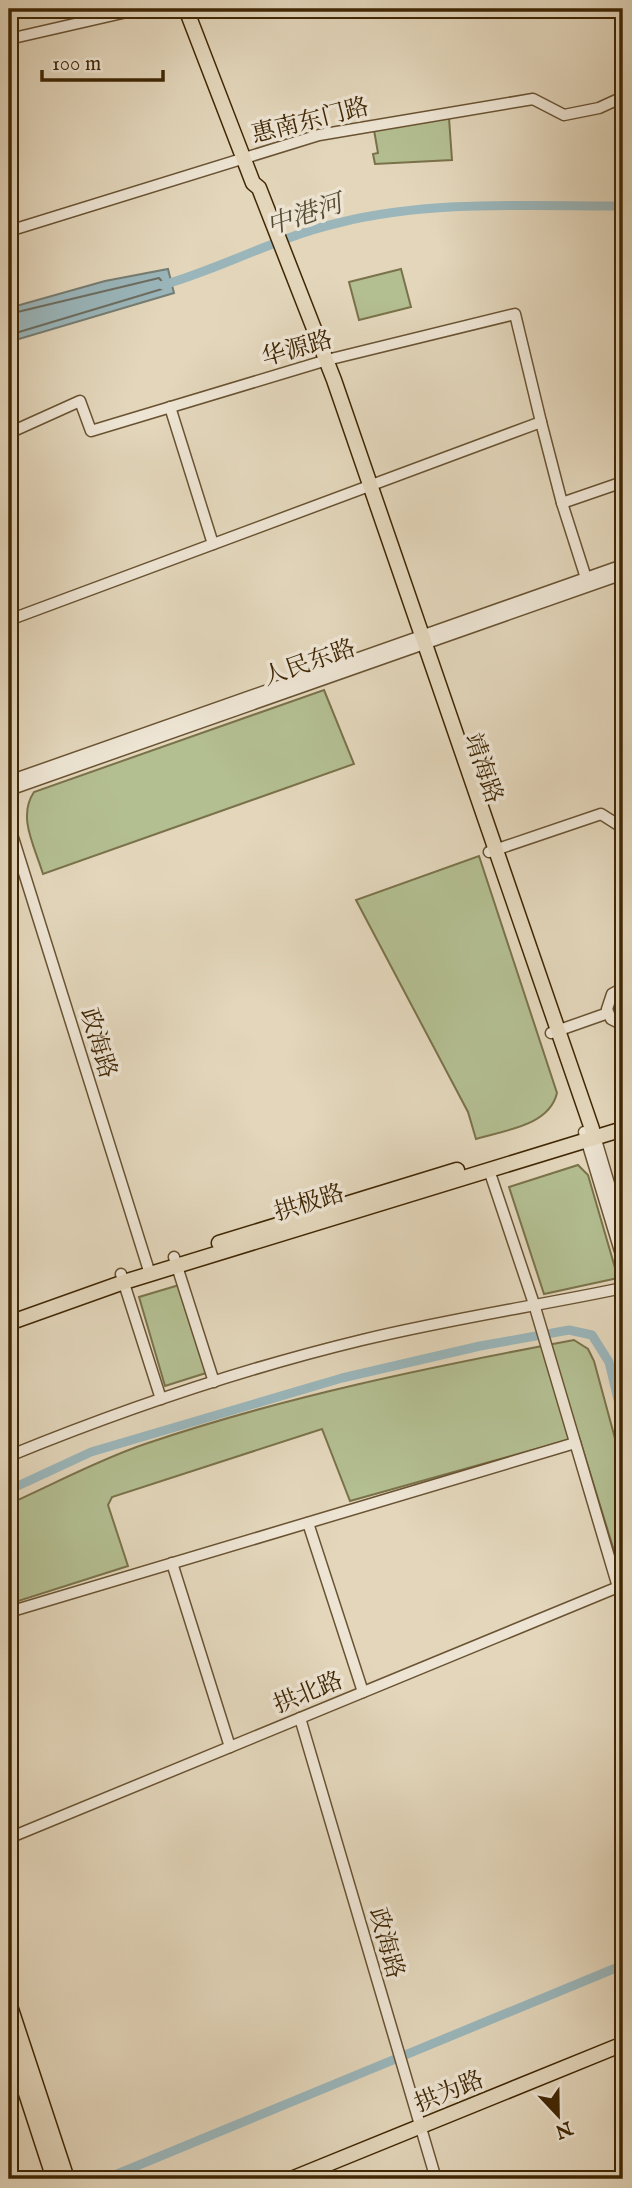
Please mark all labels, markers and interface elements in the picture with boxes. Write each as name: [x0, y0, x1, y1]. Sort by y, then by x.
scale bar: [42, 38, 163, 82]
text: 100 m: [52, 51, 101, 78]
street label: 惠南东门路: [248, 92, 372, 151]
water label: 中港河: [262, 186, 350, 243]
street label: 华源路: [259, 325, 336, 374]
street label: 人民东路: [259, 633, 360, 694]
street label: 靖海路: [456, 729, 509, 808]
street label: 政海路: [72, 1004, 123, 1082]
street label: 拱极路: [270, 1178, 348, 1229]
street label: 拱北路: [269, 1666, 348, 1721]
street label: 政海路: [361, 1905, 410, 1982]
street label: 拱为路: [410, 2065, 489, 2120]
north arrow: [524, 2080, 594, 2150]
text: N: [551, 2114, 577, 2143]

